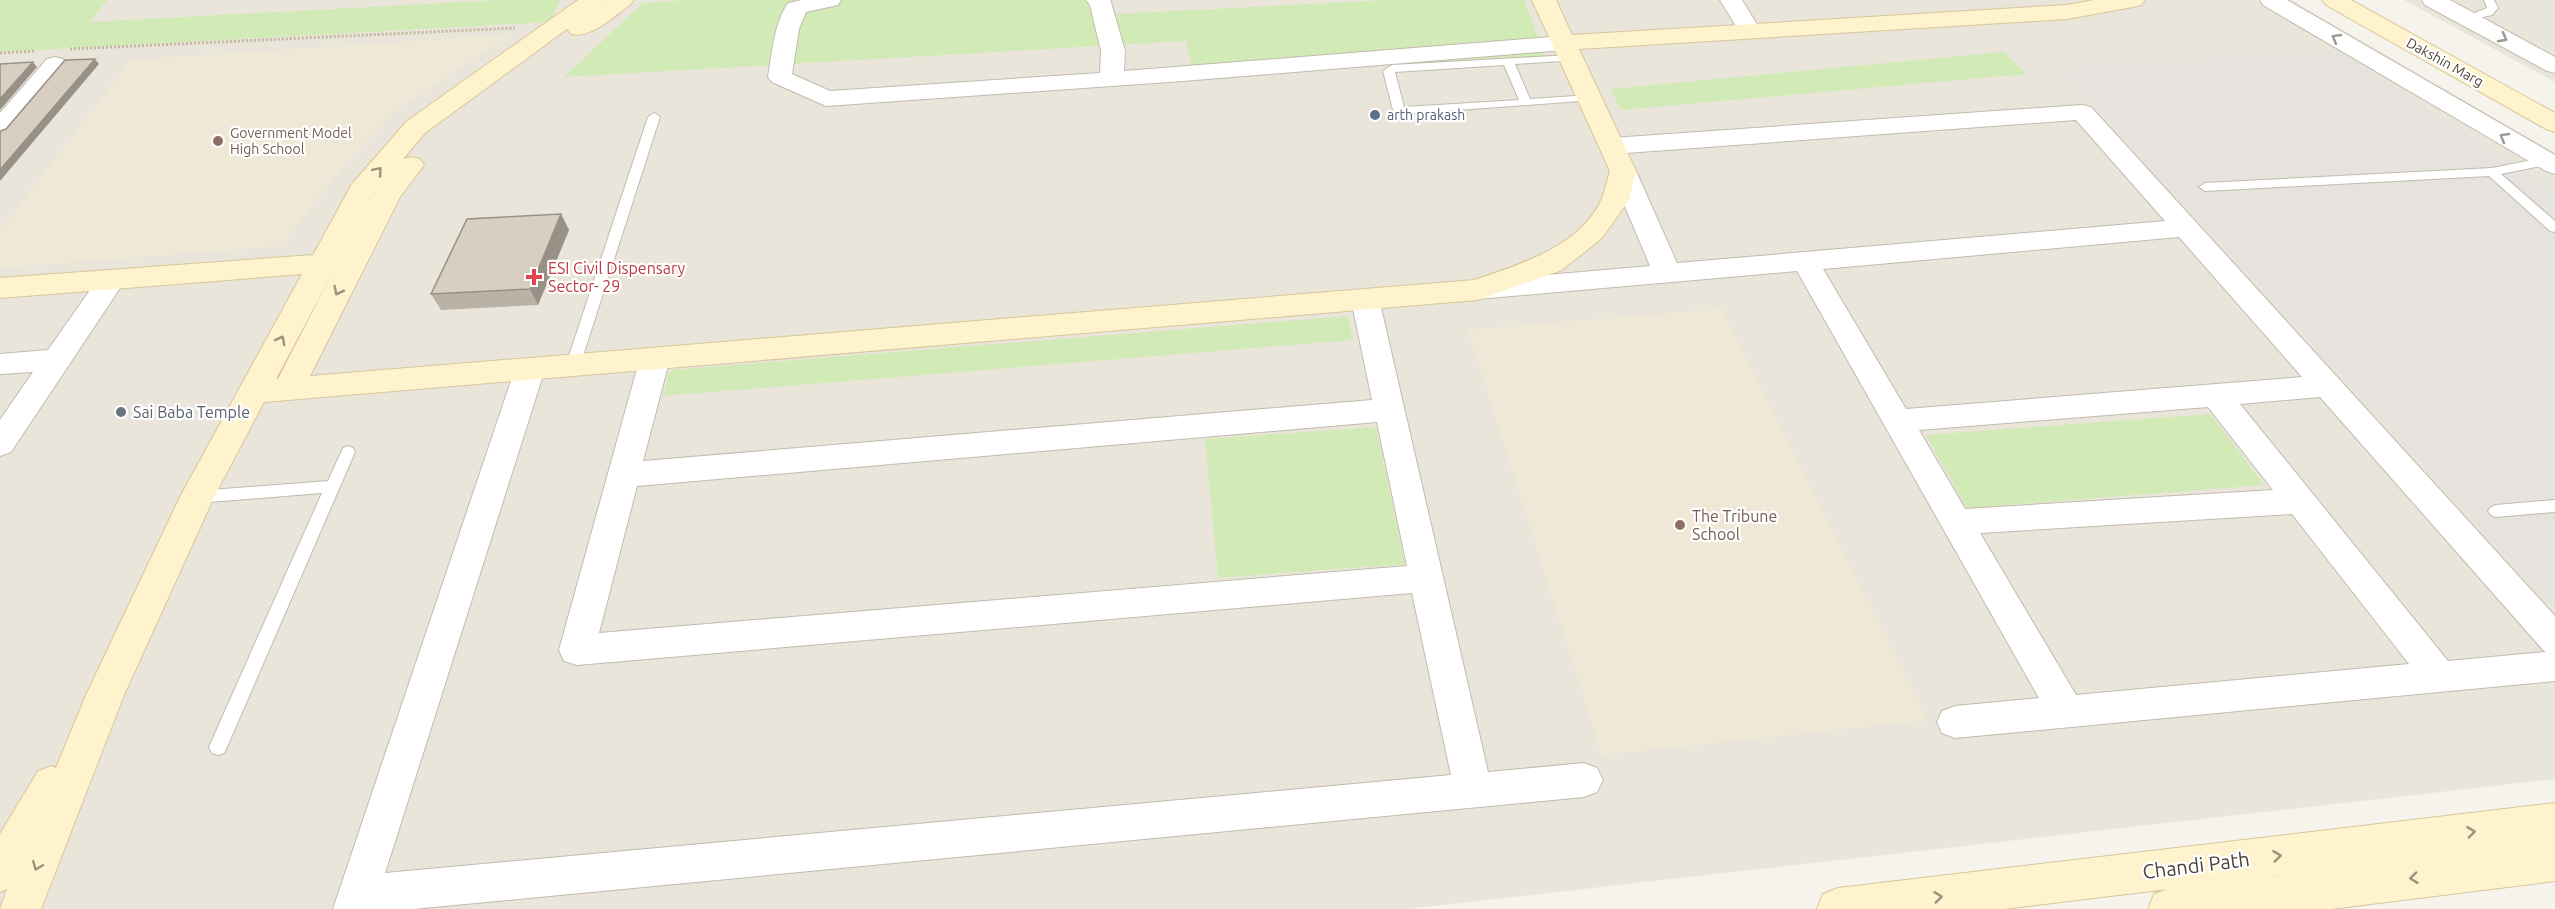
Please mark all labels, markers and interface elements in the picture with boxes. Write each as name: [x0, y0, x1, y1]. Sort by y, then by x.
one-way arrow: [2497, 31, 2507, 42]
one-way arrow: [2332, 34, 2342, 46]
street label: Dakshin Marg: [2404, 34, 2486, 90]
place label: arth prakash: [1387, 107, 1465, 123]
marker: arth prakash: [1368, 108, 1382, 122]
place label: Government Model High School: [230, 125, 352, 157]
one-way arrow: [2500, 132, 2510, 144]
marker: Government Model High School: [211, 134, 225, 148]
one-way arrow: [371, 167, 382, 178]
place label: ESI Civil Dispensary Sector- 29: [548, 259, 685, 295]
marker: ESI Civil Dispensary Sector- 29: [525, 268, 543, 286]
one-way arrow: [333, 285, 345, 296]
one-way arrow: [274, 336, 285, 346]
place label: Sai Baba Temple: [133, 403, 250, 421]
marker: Sai Baba Temple: [114, 405, 128, 419]
place label: The Tribune School: [1692, 507, 1777, 543]
marker: The Tribune School: [1673, 518, 1687, 532]
one-way arrow: [2466, 826, 2475, 839]
street label: Chandi Path: [2141, 847, 2251, 883]
one-way arrow: [2273, 850, 2282, 862]
one-way arrow: [32, 860, 44, 871]
one-way arrow: [2409, 872, 2418, 884]
one-way arrow: [1933, 891, 1942, 904]

